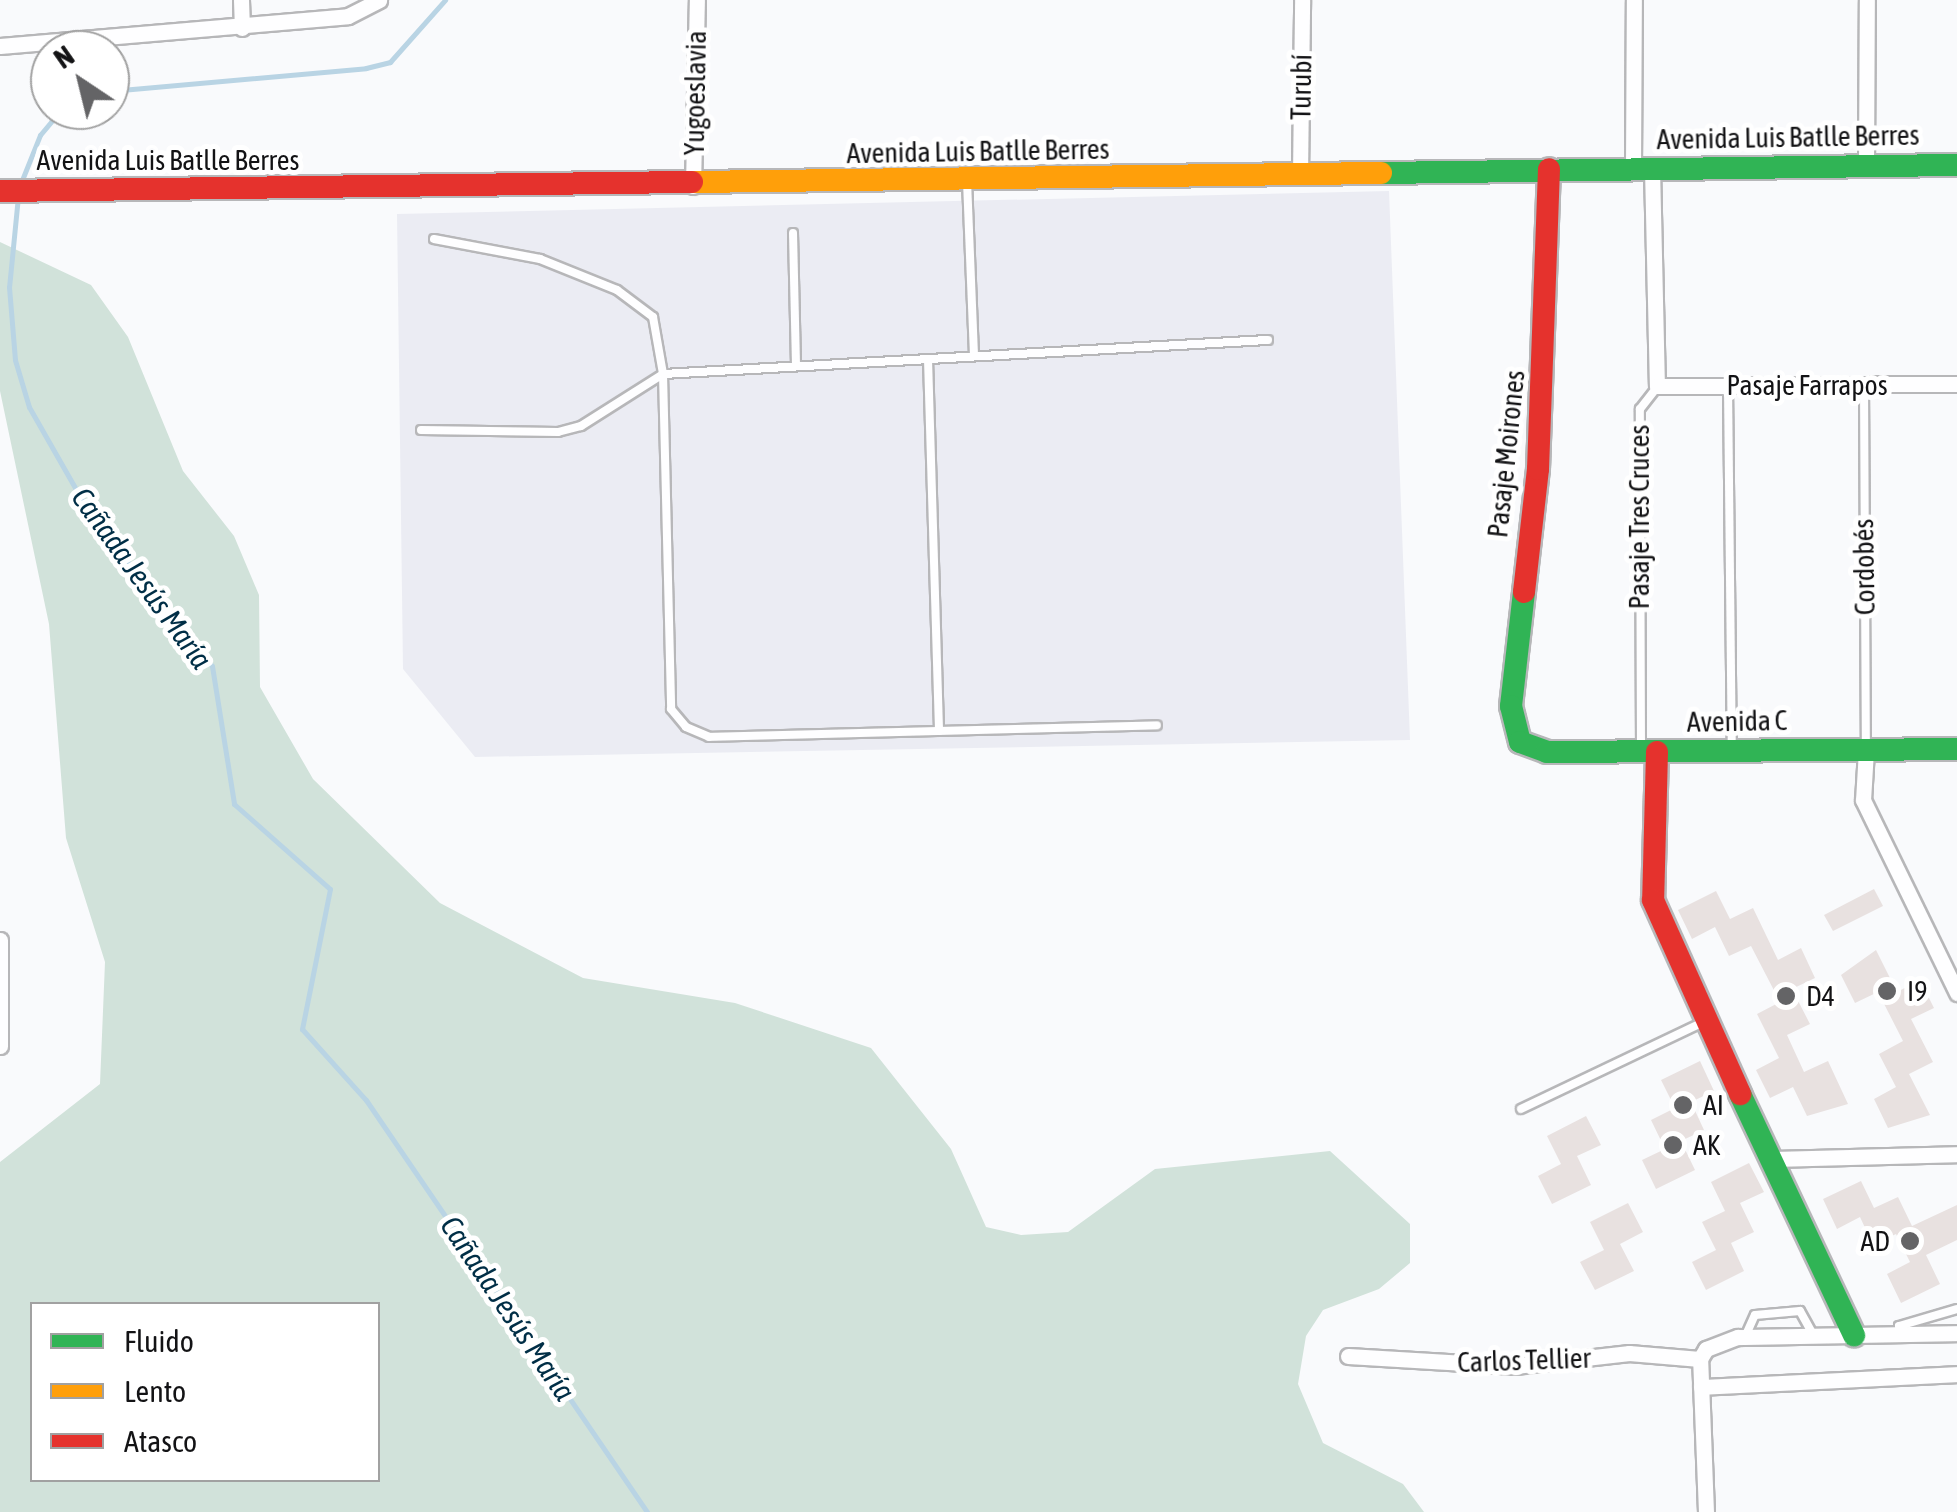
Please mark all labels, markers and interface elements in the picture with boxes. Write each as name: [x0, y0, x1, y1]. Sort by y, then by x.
north arrow: [30, 30, 130, 130]
street label: Yugoeslavia: [677, 30, 713, 156]
text: N: [48, 39, 80, 75]
street label: Turubí: [1284, 54, 1318, 120]
street label: Avenida Luis Batlle Berres: [1656, 118, 1920, 156]
street label: Avenida Luis Batlle Berres: [846, 132, 1110, 170]
street label: Avenida Luis Batlle Berres: [37, 143, 299, 177]
street label: Pasaje Farrapos: [1726, 368, 1888, 402]
street label: Pasaje Moirones: [1481, 369, 1531, 539]
street label: Pasaje Tres Cruces: [1622, 425, 1656, 609]
water label: Cañada Jesús María: [64, 480, 220, 676]
street label: Cordobés: [1846, 519, 1882, 615]
street label: Avenida C: [1686, 703, 1788, 739]
place label: I9: [1907, 974, 1927, 1008]
place label: D4: [1806, 979, 1835, 1013]
marker: I9: [1876, 980, 1898, 1002]
marker: D4: [1775, 985, 1797, 1007]
place label: AI: [1703, 1088, 1724, 1122]
marker: AI: [1672, 1094, 1694, 1116]
place label: AK: [1693, 1128, 1720, 1162]
marker: AK: [1662, 1134, 1684, 1156]
water label: Cañada Jesús María: [433, 1209, 583, 1407]
place label: AD: [1861, 1224, 1890, 1258]
marker: AD: [1899, 1230, 1921, 1252]
legend: [30, 1302, 380, 1482]
text: Fluido: [124, 1324, 194, 1358]
street label: Carlos Tellier: [1457, 1341, 1591, 1379]
text: Lento: [124, 1374, 186, 1408]
text: Atasco: [124, 1424, 197, 1458]

